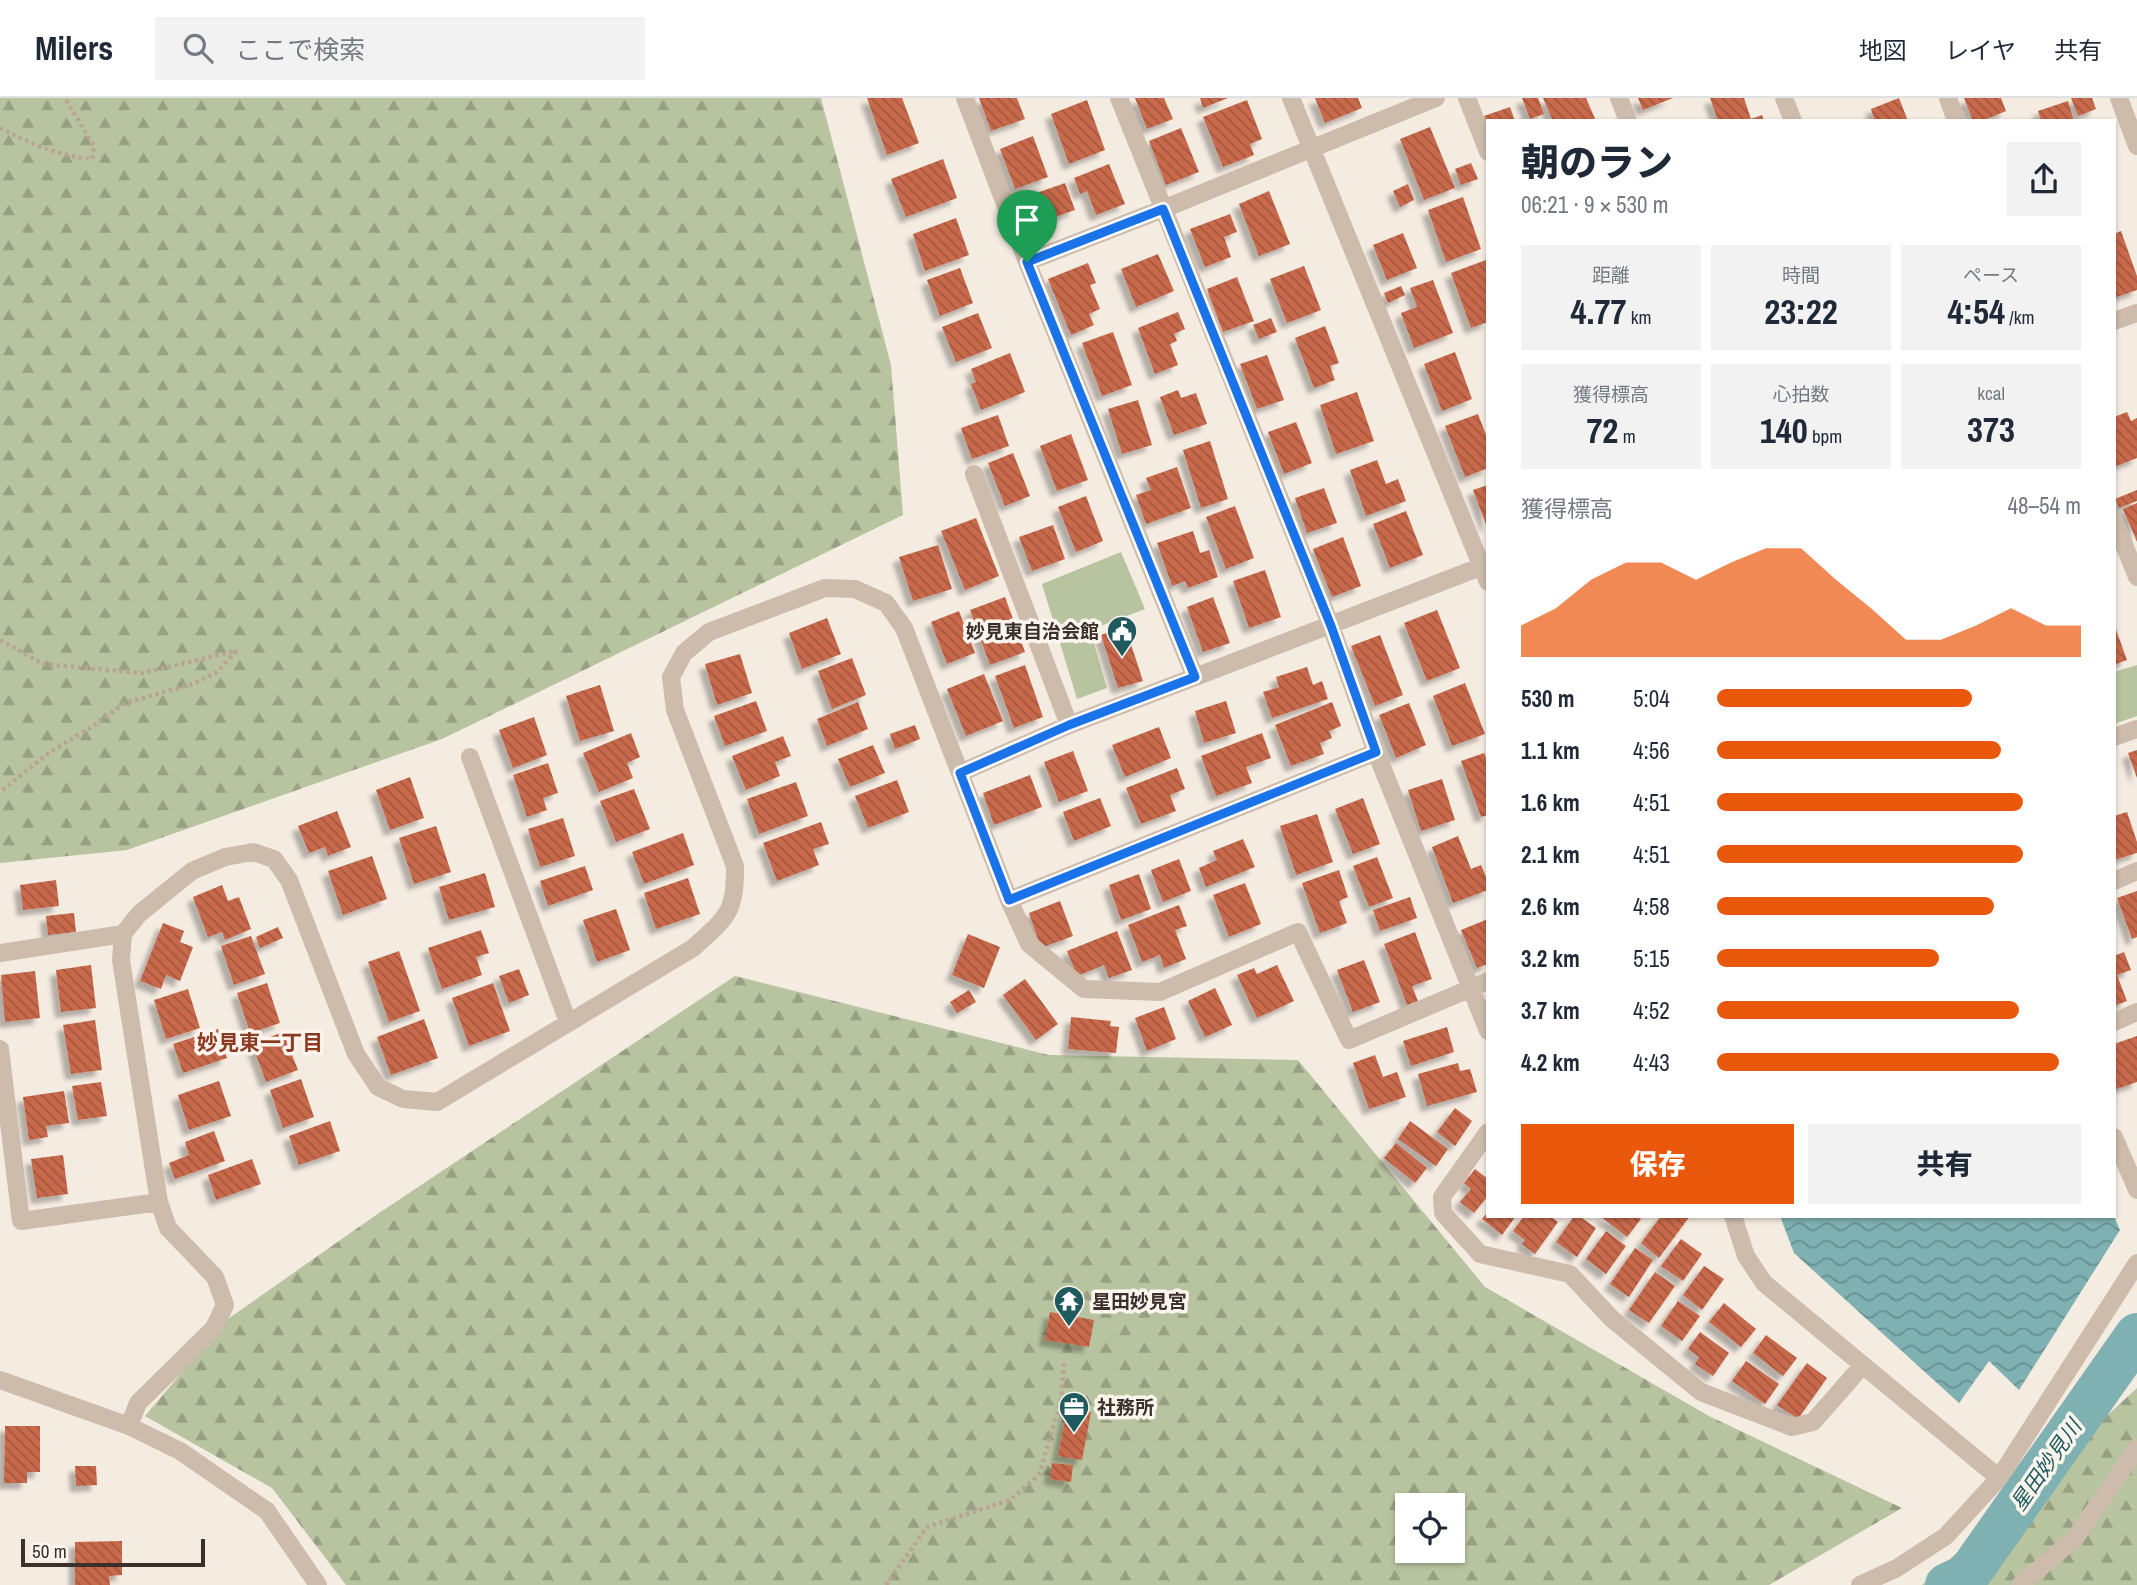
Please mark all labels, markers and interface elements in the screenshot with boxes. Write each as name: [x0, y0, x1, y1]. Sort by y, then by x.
search box: [155, 17, 645, 80]
text: Milers: [35, 26, 113, 70]
icon: search: [179, 29, 217, 67]
text: ここで検索: [235, 32, 365, 67]
text: 地図: [1859, 34, 1907, 66]
text: レイヤ: [1945, 34, 2016, 66]
text: 共有: [2054, 34, 2102, 66]
text: 朝のラン: [1521, 137, 1673, 188]
button: share: [2007, 142, 2081, 216]
text: 06:21 · 9 × 530 m: [1521, 189, 1668, 220]
pin: [997, 190, 1057, 262]
icon: arrive: [1008, 201, 1046, 239]
text: 距離: [1592, 262, 1630, 288]
text: 時間: [1782, 262, 1820, 288]
text: ペース: [1963, 262, 2019, 288]
text: 4.77: [1571, 288, 1626, 335]
text: 23:22: [1764, 288, 1838, 335]
text: 4:54: [1948, 288, 2005, 335]
text: km: [1626, 304, 1651, 330]
text: /km: [2005, 304, 2034, 330]
text: kcal: [1977, 380, 2005, 406]
text: 獲得標高: [1573, 381, 1649, 407]
text: 心拍数: [1772, 381, 1830, 407]
text: 373: [1967, 406, 2015, 453]
text: 72: [1586, 407, 1618, 454]
text: 140: [1760, 407, 1808, 454]
text: m: [1618, 423, 1636, 449]
text: bpm: [1808, 423, 1842, 449]
text: 48–54 m: [2008, 490, 2081, 521]
text: 獲得標高: [1521, 493, 1613, 524]
public building icon: 妙見東自治会館: [1105, 614, 1139, 658]
place label: 妙見東自治会館: [966, 618, 1099, 644]
text: 530 m: [1521, 683, 1574, 714]
text: 5:04: [1633, 683, 1670, 714]
text: 1.1 km: [1521, 735, 1580, 766]
text: 4:56: [1633, 735, 1670, 766]
text: 1.6 km: [1521, 787, 1580, 818]
text: 4:51: [1633, 787, 1670, 818]
text: 2.1 km: [1521, 839, 1580, 870]
text: 4:51: [1633, 839, 1670, 870]
text: 2.6 km: [1521, 891, 1580, 922]
text: 4:58: [1633, 891, 1670, 922]
text: 3.2 km: [1521, 943, 1580, 974]
text: 5:15: [1633, 943, 1670, 974]
text: 3.7 km: [1521, 995, 1580, 1026]
text: 4:52: [1633, 995, 1670, 1026]
district label: 妙見東一丁目: [197, 1028, 323, 1057]
text: 4.2 km: [1521, 1047, 1580, 1078]
text: 4:43: [1633, 1047, 1670, 1078]
button: 保存: [1521, 1124, 1794, 1204]
button: 共有: [1808, 1124, 2081, 1204]
temple icon: 星田妙見宮: [1052, 1284, 1086, 1328]
place label: 星田妙見宮: [1092, 1288, 1187, 1314]
office icon: 社務所: [1057, 1390, 1091, 1434]
place label: 社務所: [1097, 1394, 1154, 1420]
water label: 星田妙見川: [2004, 1412, 2089, 1516]
map controls: [1395, 1493, 1465, 1563]
button: locate: [1395, 1493, 1465, 1563]
scale bar: [21, 1536, 205, 1568]
text: 50 m: [32, 1538, 67, 1564]

